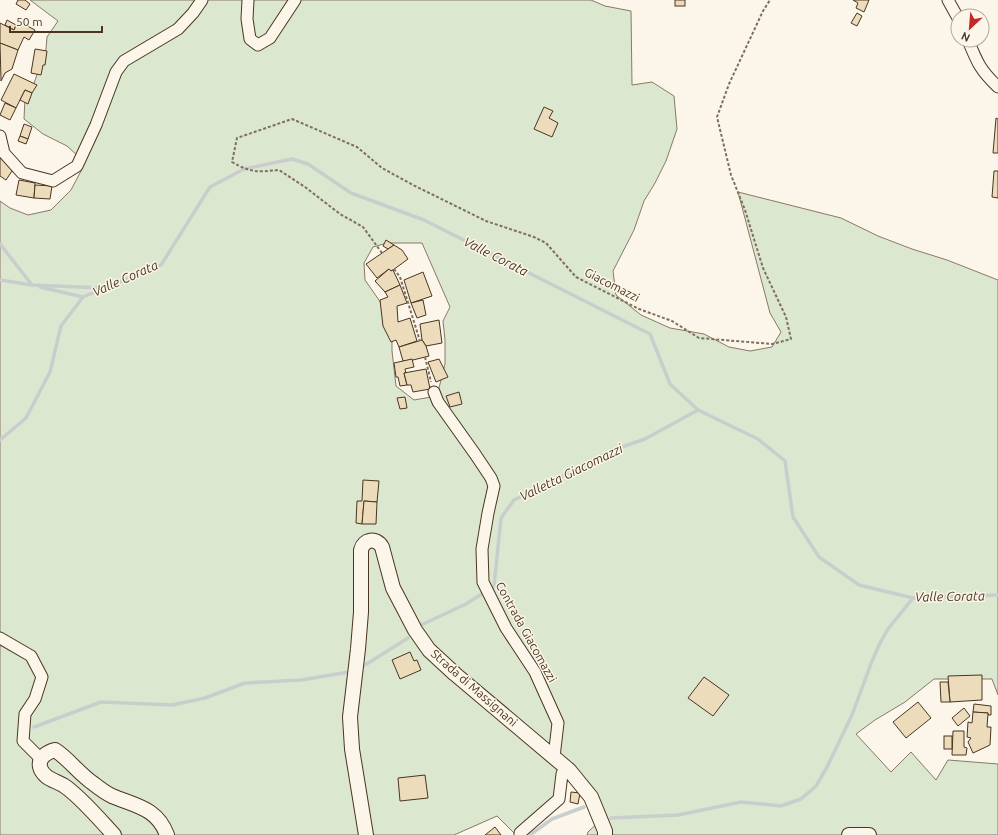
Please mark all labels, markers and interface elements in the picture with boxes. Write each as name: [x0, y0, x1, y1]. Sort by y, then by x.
scale bar: [10, 8, 102, 34]
north arrow: [950, 8, 990, 48]
text: 50 m: [16, 15, 43, 28]
text: N: [959, 30, 972, 44]
water label: Valle Corata: [462, 234, 530, 278]
water label: Valle Corata: [90, 257, 160, 299]
street label: Giacomazzi: [583, 265, 642, 304]
water label: Valletta Giacomazzi: [517, 441, 626, 503]
street label: Contrada Giacomazzi: [493, 579, 559, 684]
water label: Valle Corata: [915, 588, 985, 604]
street label: Strada di Massignani: [429, 647, 520, 729]

